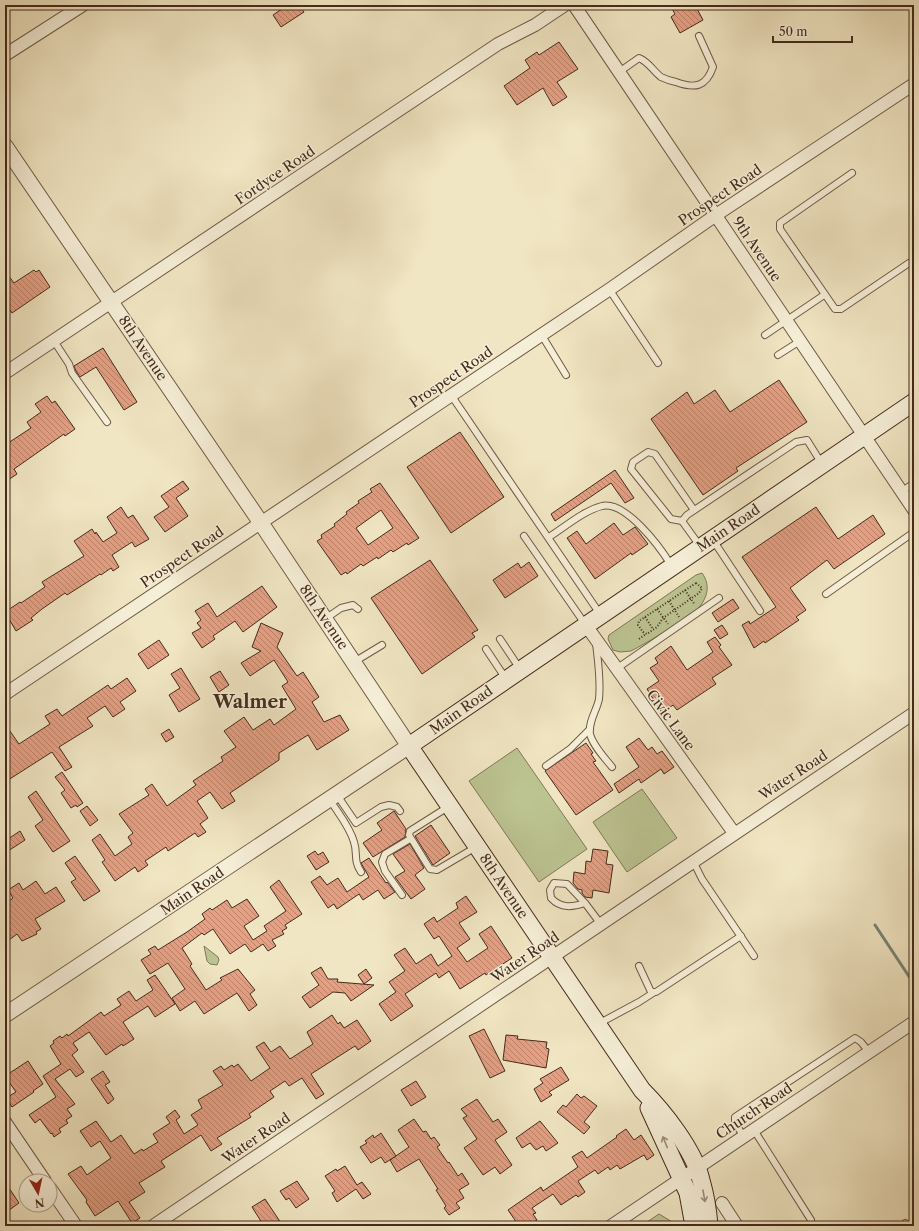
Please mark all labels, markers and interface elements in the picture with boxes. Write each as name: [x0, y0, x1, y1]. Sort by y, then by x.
scale bar: [773, 18, 852, 44]
text: 50 m: [779, 24, 808, 39]
street label: Fordyce Road: [232, 142, 319, 208]
street label: Prospect Road: [675, 160, 766, 230]
street label: 9th Avenue: [729, 213, 785, 285]
street label: 8th Avenue: [115, 312, 172, 384]
street label: Prospect Road: [406, 342, 497, 412]
street label: Main Road: [693, 500, 764, 556]
street label: Prospect Road: [137, 522, 228, 592]
street label: 8th Avenue: [296, 581, 353, 653]
street label: Main Road: [426, 681, 496, 738]
street label: Civic Lane: [643, 686, 699, 754]
district label: Walmer: [212, 691, 287, 713]
street label: Water Road: [754, 746, 831, 804]
street label: 8th Avenue: [476, 850, 533, 922]
street label: Main Road: [157, 863, 228, 919]
street label: Water Road: [487, 927, 563, 987]
street label: Church Road: [712, 1079, 796, 1143]
street label: Water Road: [218, 1108, 294, 1168]
one-way arrow: [661, 1137, 669, 1149]
north arrow: [18, 1173, 58, 1213]
one-way arrow: [700, 1189, 708, 1202]
text: N: [33, 1195, 45, 1211]

